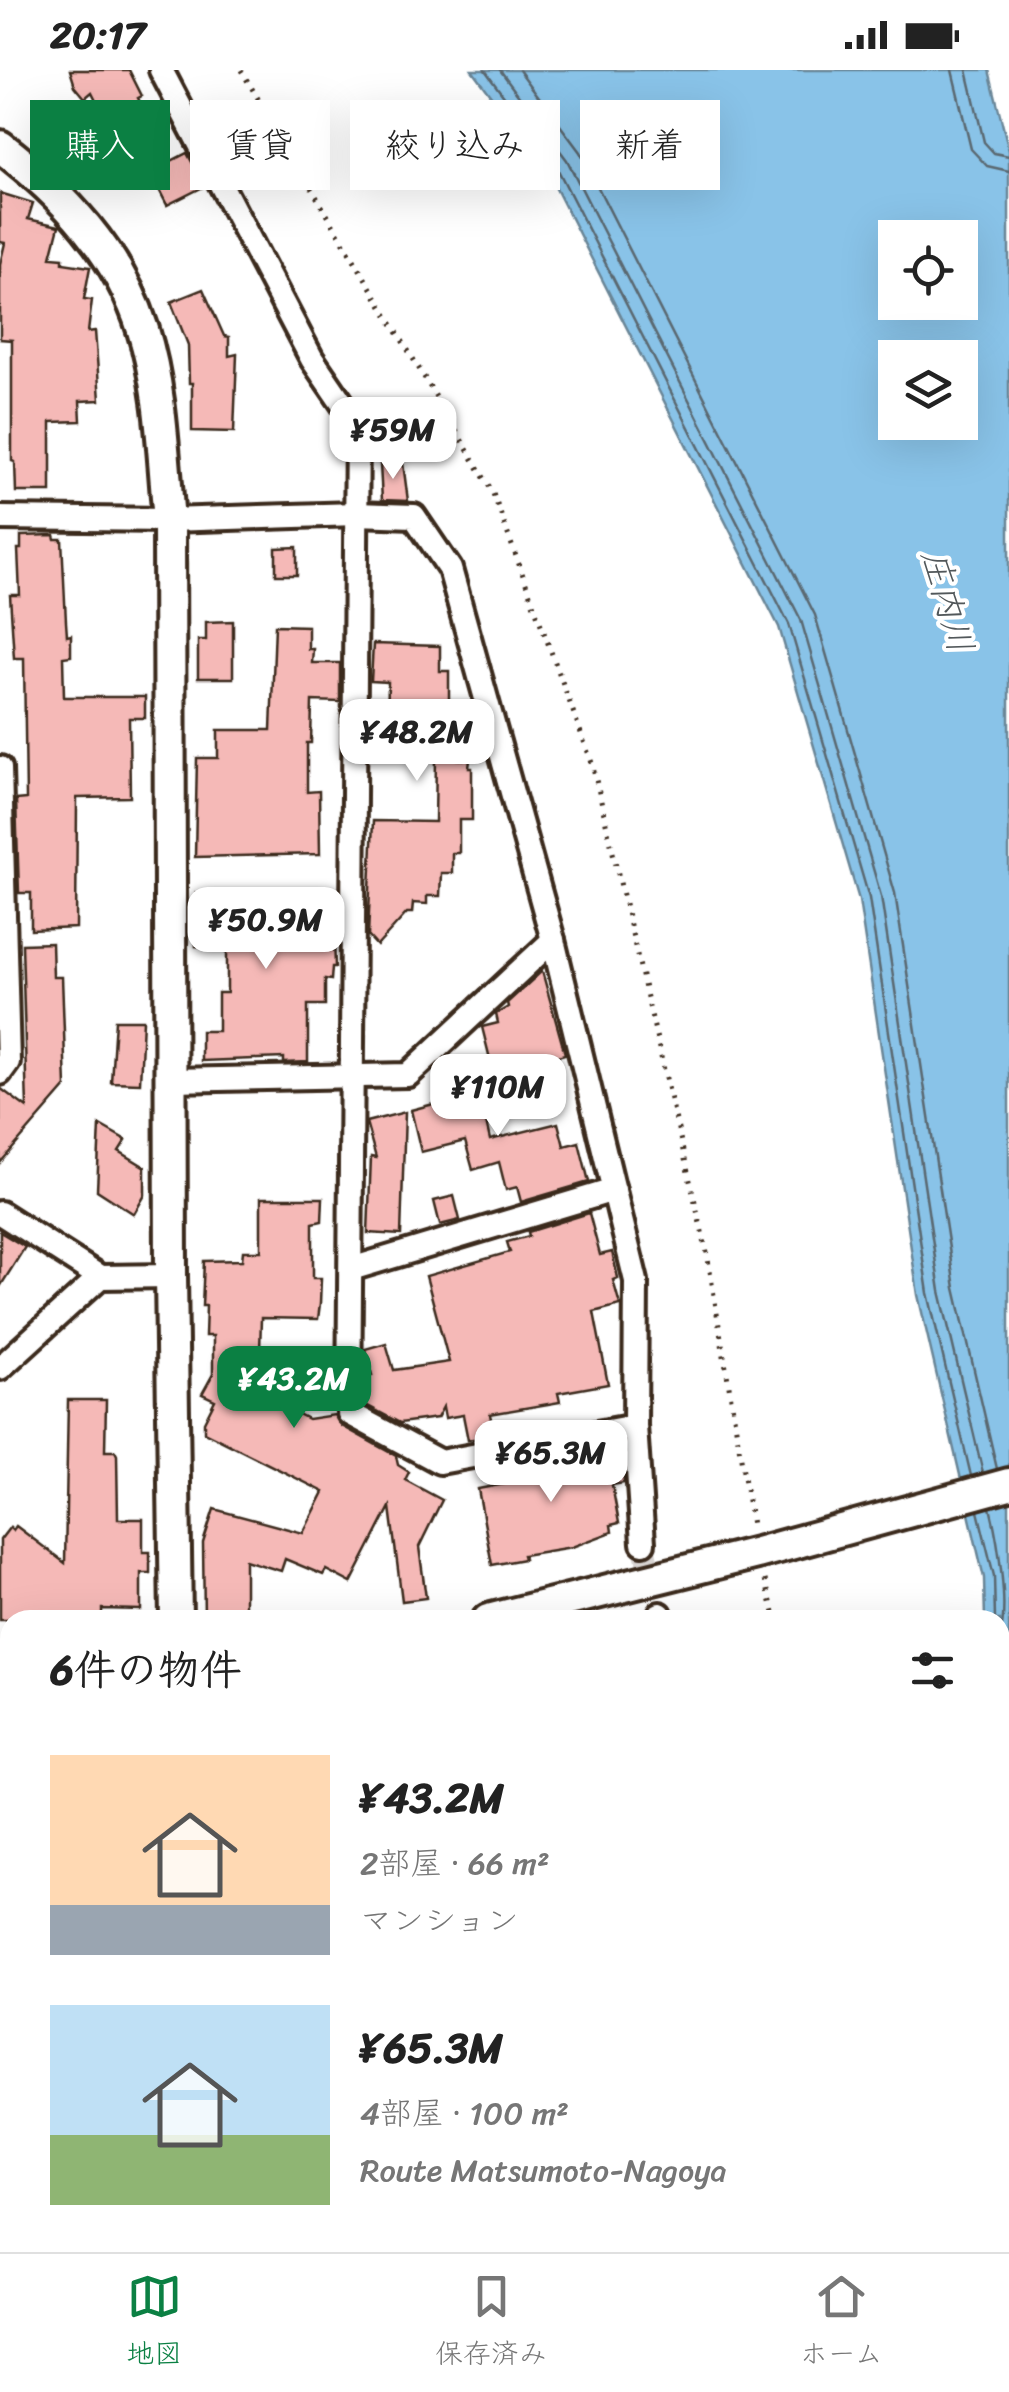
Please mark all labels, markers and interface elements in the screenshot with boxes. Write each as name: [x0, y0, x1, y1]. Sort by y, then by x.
text: 20:17: [50, 2, 145, 69]
chip: 購入: [30, 100, 170, 190]
chip: 賃貸: [190, 100, 330, 190]
chip: 絞り込み: [350, 100, 560, 190]
chip: 新着: [580, 100, 720, 190]
map controls: [878, 220, 978, 440]
button: locate: [878, 220, 978, 320]
button: layers: [878, 340, 978, 440]
pin: ¥59M: [334, 397, 452, 482]
text: ¥59M: [351, 401, 435, 458]
water label: 庄内川: [904, 542, 992, 660]
pin: ¥48.2M: [336, 699, 498, 784]
text: ¥48.2M: [361, 703, 473, 760]
pin: ¥50.9M: [185, 887, 347, 972]
text: ¥50.9M: [210, 891, 322, 948]
pin: ¥110M: [428, 1054, 568, 1139]
text: ¥110M: [452, 1058, 544, 1115]
pin: ¥43.2M: [213, 1346, 375, 1431]
text: ¥43.2M: [239, 1350, 349, 1407]
pin: ¥65.3M: [470, 1420, 632, 1505]
text: ¥65.3M: [497, 1424, 605, 1481]
text: 6件の物件: [50, 1633, 242, 1707]
icon: filters: [905, 1643, 960, 1698]
text: ¥43.2M: [360, 1761, 504, 1835]
icon: home: [130, 1795, 250, 1915]
text: 2部屋 · 66 m²: [360, 1835, 550, 1892]
text: マンション: [360, 1892, 519, 1949]
text: ¥65.3M: [360, 2011, 503, 2085]
icon: home: [130, 2045, 250, 2165]
text: 4部屋 · 100 m²: [360, 2085, 569, 2142]
text: Route Matsumoto-Nagoya: [360, 2142, 727, 2199]
tab: 地図: [126, 2269, 182, 2378]
tab: 保存済み: [435, 2269, 547, 2378]
tab: ホーム: [800, 2269, 883, 2378]

